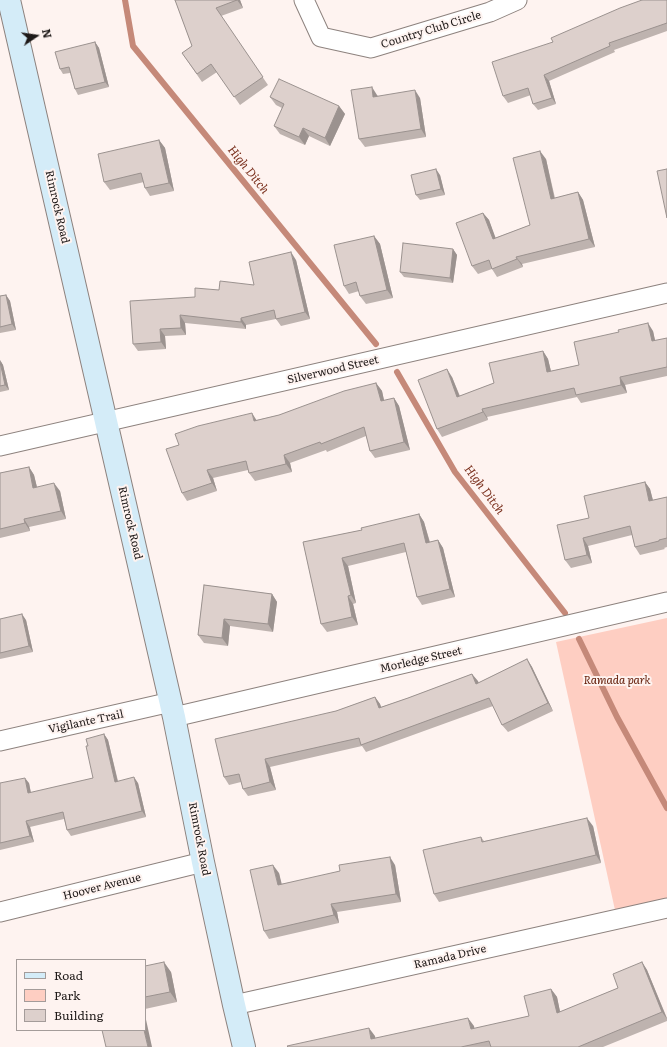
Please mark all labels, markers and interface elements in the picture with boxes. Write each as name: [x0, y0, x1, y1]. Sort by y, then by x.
street label: Country Club Circle: [379, 9, 483, 51]
north arrow: [16, 16, 56, 56]
text: N: [39, 27, 57, 40]
water label: High Ditch: [224, 143, 272, 197]
street label: Rimrock Road: [42, 169, 72, 245]
street label: Silverwood Street: [286, 353, 380, 387]
water label: High Ditch: [461, 463, 507, 517]
street label: Rimrock Road: [115, 485, 145, 561]
street label: Morledge Street: [379, 644, 463, 676]
park label: Ramada park: [583, 674, 651, 688]
street label: Vigilante Trail: [47, 708, 125, 736]
street label: Rimrock Road: [185, 801, 213, 877]
street label: Hoover Avenue: [62, 871, 142, 903]
street label: Ramada Drive: [413, 942, 487, 972]
legend: [16, 959, 146, 1031]
text: Road: [54, 966, 83, 984]
text: Park: [54, 986, 80, 1004]
text: Building: [54, 1006, 103, 1024]

